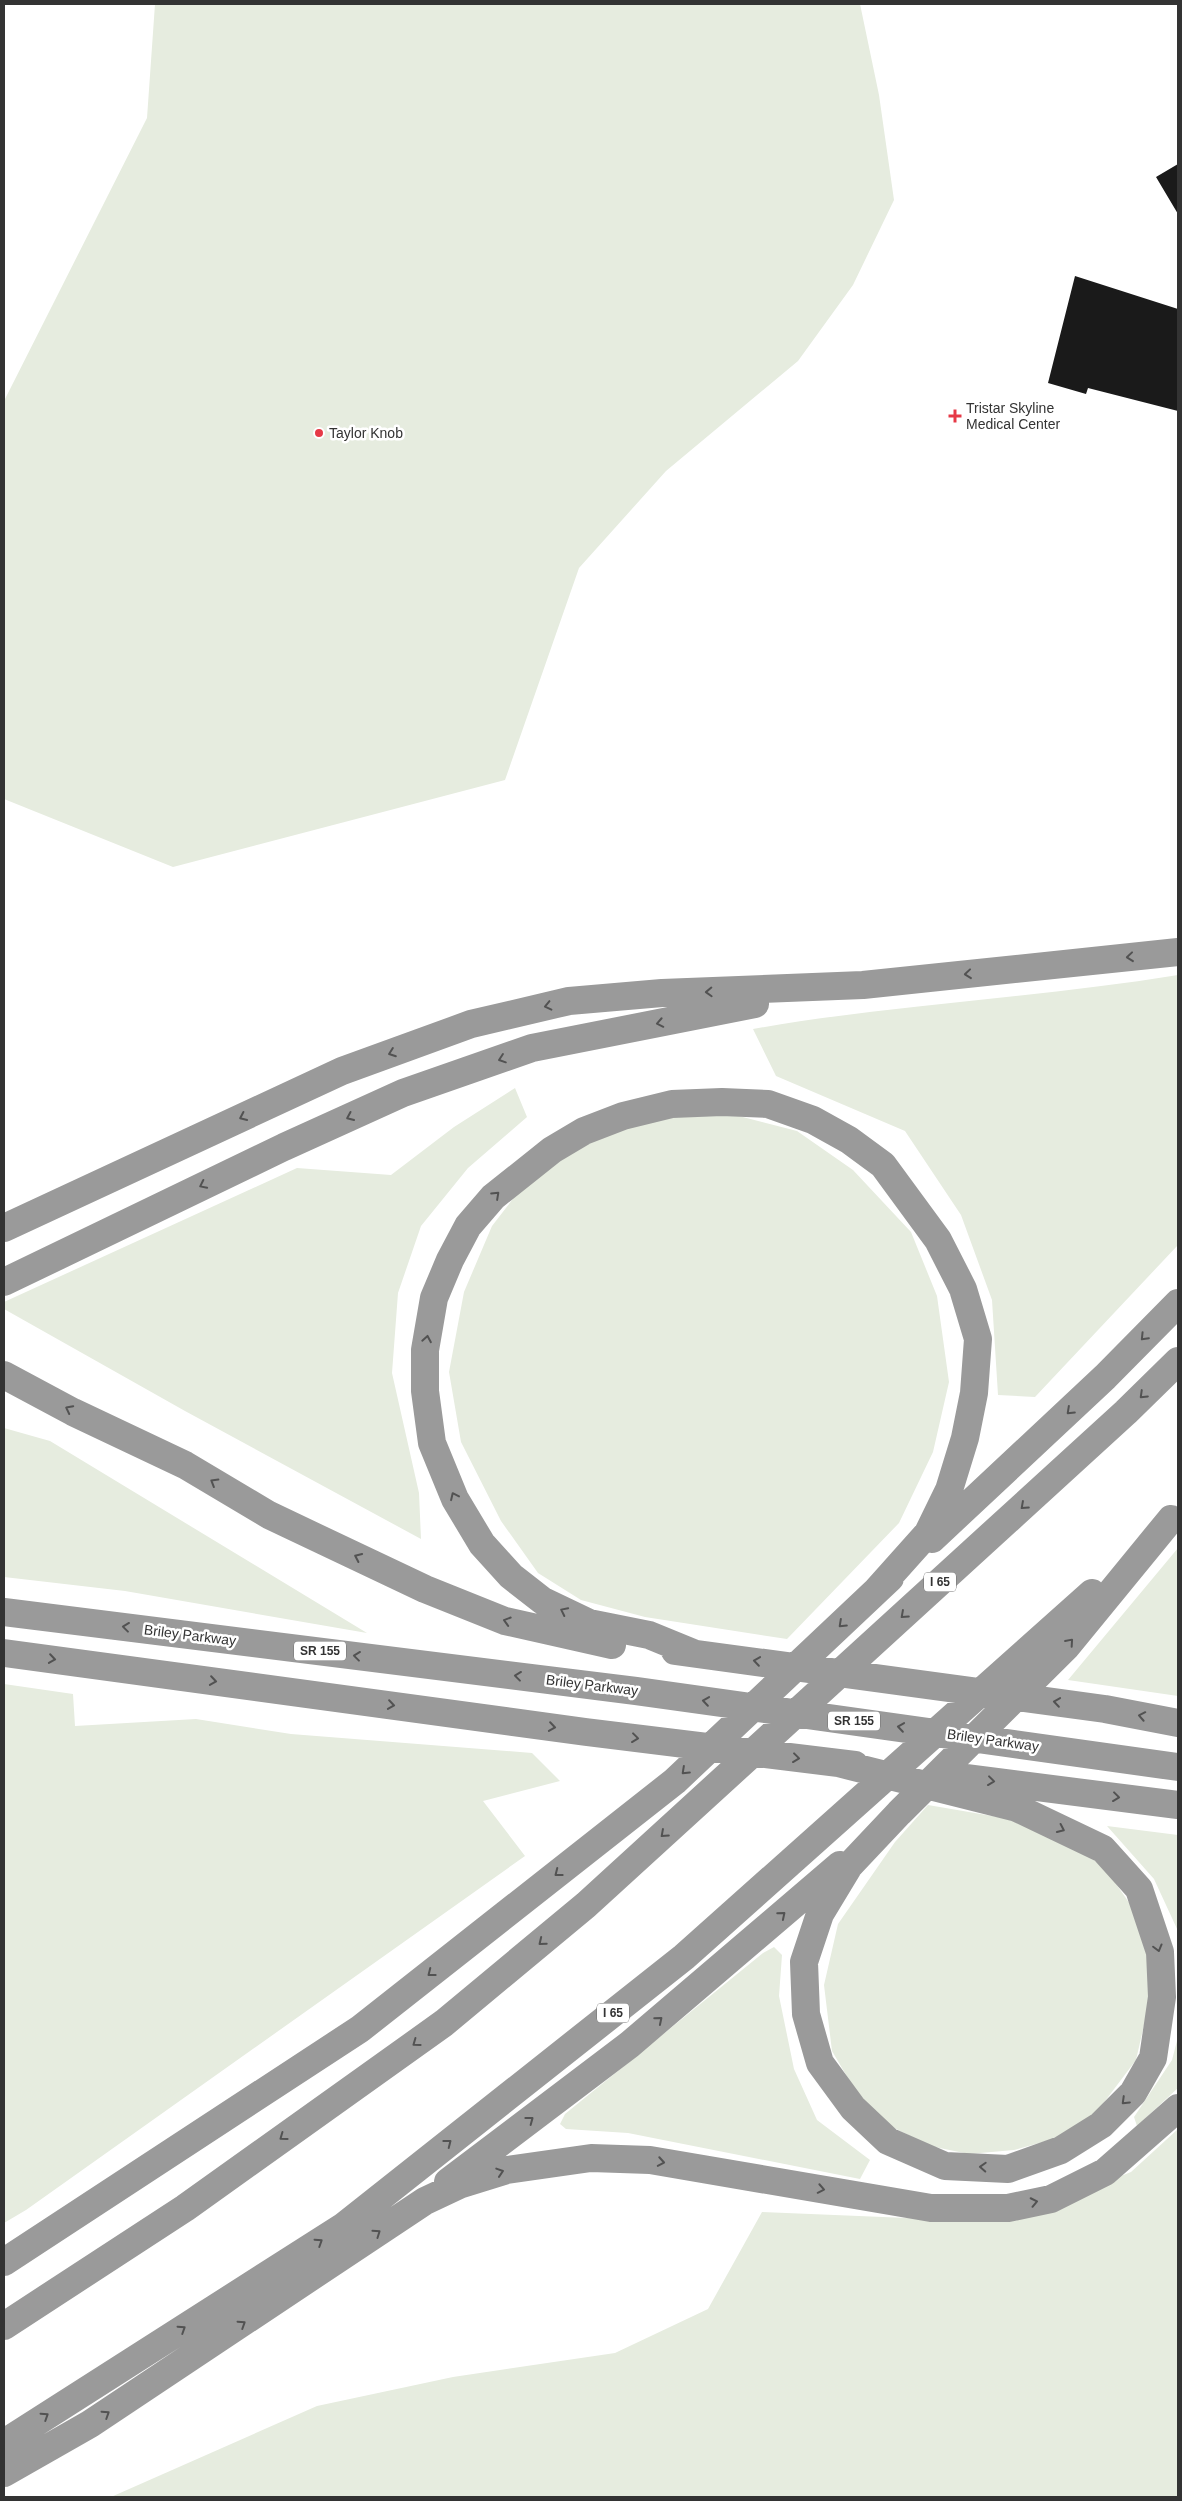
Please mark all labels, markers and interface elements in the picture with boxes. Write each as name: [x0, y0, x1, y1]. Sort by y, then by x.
place label: Tristar Skyline Medical Center: [966, 400, 1060, 432]
marker: Tristar Skyline Medical Center: [948, 409, 962, 423]
place label: Taylor Knob: [329, 425, 403, 441]
marker: Taylor Knob: [313, 427, 325, 439]
one-way arrow: [1125, 951, 1133, 962]
one-way arrow: [964, 968, 972, 979]
one-way arrow: [705, 987, 712, 997]
one-way arrow: [543, 1000, 552, 1011]
one-way arrow: [656, 1017, 664, 1027]
one-way arrow: [388, 1047, 397, 1057]
one-way arrow: [498, 1053, 507, 1063]
one-way arrow: [239, 1110, 248, 1121]
one-way arrow: [346, 1111, 355, 1122]
one-way arrow: [199, 1179, 208, 1190]
one-way arrow: [490, 1192, 499, 1201]
one-way arrow: [1141, 1332, 1150, 1341]
one-way arrow: [422, 1334, 432, 1343]
one-way arrow: [1140, 1389, 1149, 1398]
one-way arrow: [1066, 1405, 1075, 1414]
one-way arrow: [65, 1406, 74, 1416]
one-way arrow: [211, 1479, 220, 1489]
one-way arrow: [450, 1492, 460, 1501]
one-way arrow: [1021, 1500, 1030, 1509]
one-way arrow: [354, 1553, 363, 1563]
road number: I 65: [924, 1572, 956, 1591]
one-way arrow: [560, 1607, 569, 1617]
one-way arrow: [901, 1609, 910, 1618]
one-way arrow: [504, 1617, 512, 1627]
one-way arrow: [838, 1618, 847, 1627]
street label: Briley Parkway: [143, 1621, 237, 1649]
one-way arrow: [122, 1622, 130, 1633]
one-way arrow: [1064, 1639, 1073, 1648]
road number: SR 155: [294, 1642, 346, 1660]
one-way arrow: [353, 1651, 361, 1662]
one-way arrow: [48, 1653, 56, 1664]
one-way arrow: [753, 1657, 762, 1667]
one-way arrow: [514, 1671, 522, 1682]
street label: Briley Parkway: [545, 1671, 639, 1699]
one-way arrow: [209, 1675, 217, 1686]
one-way arrow: [701, 1696, 710, 1706]
one-way arrow: [1053, 1697, 1061, 1708]
one-way arrow: [388, 1699, 396, 1710]
one-way arrow: [1137, 1711, 1146, 1721]
road number: SR 155: [828, 1712, 880, 1730]
one-way arrow: [549, 1721, 557, 1732]
one-way arrow: [897, 1723, 906, 1733]
street label: Briley Parkway: [946, 1726, 1040, 1754]
one-way arrow: [631, 1732, 639, 1743]
one-way arrow: [792, 1752, 800, 1763]
one-way arrow: [682, 1765, 691, 1774]
one-way arrow: [987, 1775, 995, 1786]
one-way arrow: [1112, 1791, 1120, 1802]
one-way arrow: [1056, 1823, 1065, 1834]
one-way arrow: [661, 1828, 670, 1837]
one-way arrow: [555, 1867, 564, 1875]
one-way arrow: [777, 1912, 786, 1921]
one-way arrow: [539, 1936, 548, 1945]
one-way arrow: [1152, 1944, 1163, 1952]
one-way arrow: [428, 1968, 437, 1976]
road number: I 65: [597, 2004, 629, 2022]
one-way arrow: [653, 2017, 662, 2026]
one-way arrow: [412, 2037, 421, 2046]
one-way arrow: [1122, 2095, 1131, 2104]
one-way arrow: [524, 2117, 533, 2125]
one-way arrow: [280, 2132, 289, 2140]
one-way arrow: [442, 2141, 451, 2149]
one-way arrow: [656, 2157, 665, 2167]
one-way arrow: [979, 2162, 987, 2173]
one-way arrow: [495, 2168, 503, 2178]
one-way arrow: [817, 2183, 825, 2193]
one-way arrow: [1029, 2198, 1038, 2208]
one-way arrow: [371, 2230, 381, 2239]
one-way arrow: [314, 2238, 323, 2248]
one-way arrow: [237, 2321, 246, 2331]
one-way arrow: [176, 2326, 186, 2335]
one-way arrow: [101, 2410, 110, 2420]
one-way arrow: [39, 2413, 48, 2423]

